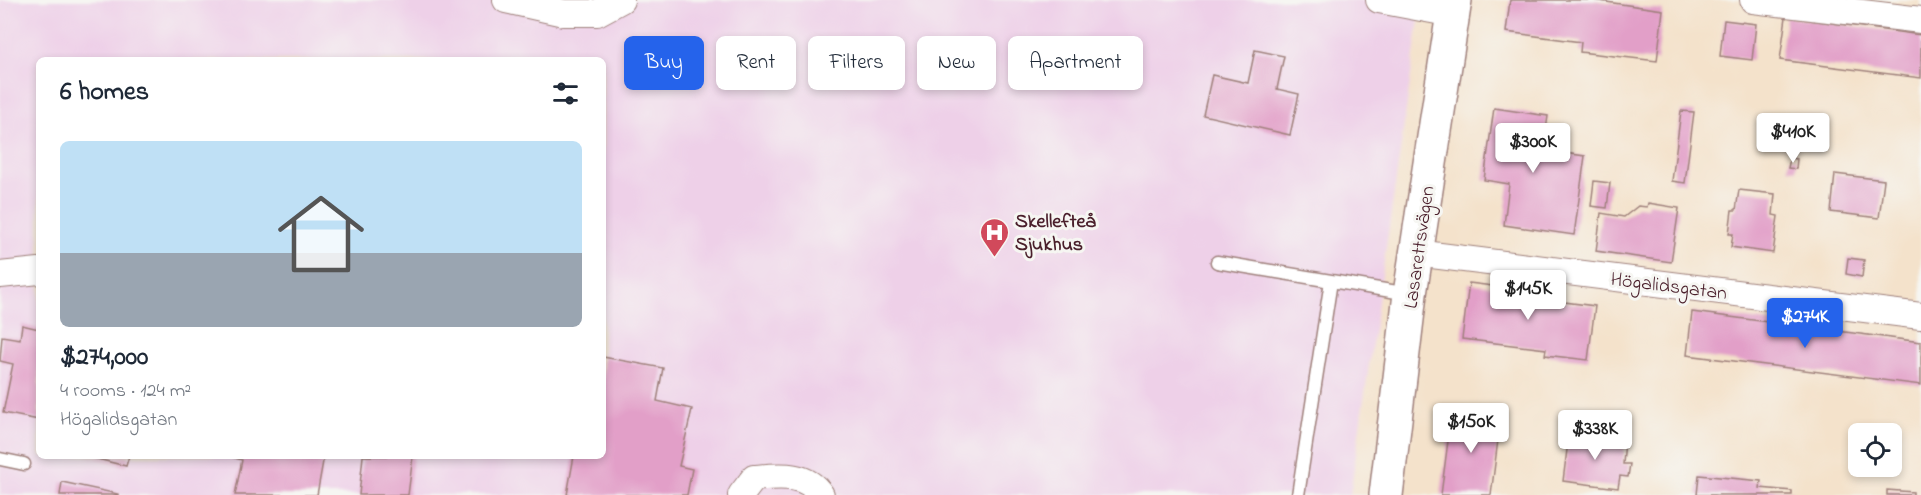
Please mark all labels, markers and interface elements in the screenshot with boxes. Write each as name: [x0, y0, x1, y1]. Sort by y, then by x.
chip: Buy: [624, 36, 704, 90]
chip: Rent: [716, 36, 796, 90]
chip: Filters: [808, 36, 905, 90]
chip: New: [917, 36, 996, 90]
chip: Apartment: [1008, 36, 1143, 90]
text: 6 homes: [60, 74, 149, 112]
icon: filters: [549, 77, 582, 110]
pin: $410K: [1751, 113, 1835, 164]
text: $410K: [1770, 118, 1816, 147]
pin: $300K: [1491, 123, 1575, 174]
text: $300K: [1509, 128, 1557, 157]
icon: home: [267, 180, 375, 288]
street label: Lasarettsvägen: [1398, 184, 1444, 311]
place label: Skellefteå Sjukhus: [1015, 208, 1096, 260]
hospital icon: Skellefteå Sjukhus: [978, 216, 1010, 258]
street label: Högalidsgatan: [1609, 266, 1729, 310]
pin: $145K: [1486, 270, 1570, 321]
text: $145K: [1504, 275, 1552, 304]
pin: $274K: [1763, 298, 1847, 349]
text: $274K: [1781, 303, 1829, 332]
text: $274,000: [60, 339, 148, 377]
text: 4 rooms · 124 m²: [60, 377, 191, 406]
pin: $150K: [1429, 403, 1513, 454]
text: Högalidsgatan: [60, 406, 177, 435]
text: $150K: [1447, 408, 1495, 437]
pin: $338K: [1553, 410, 1637, 461]
text: $338K: [1572, 415, 1618, 444]
map controls: [1848, 423, 1902, 477]
button: locate: [1848, 423, 1902, 477]

